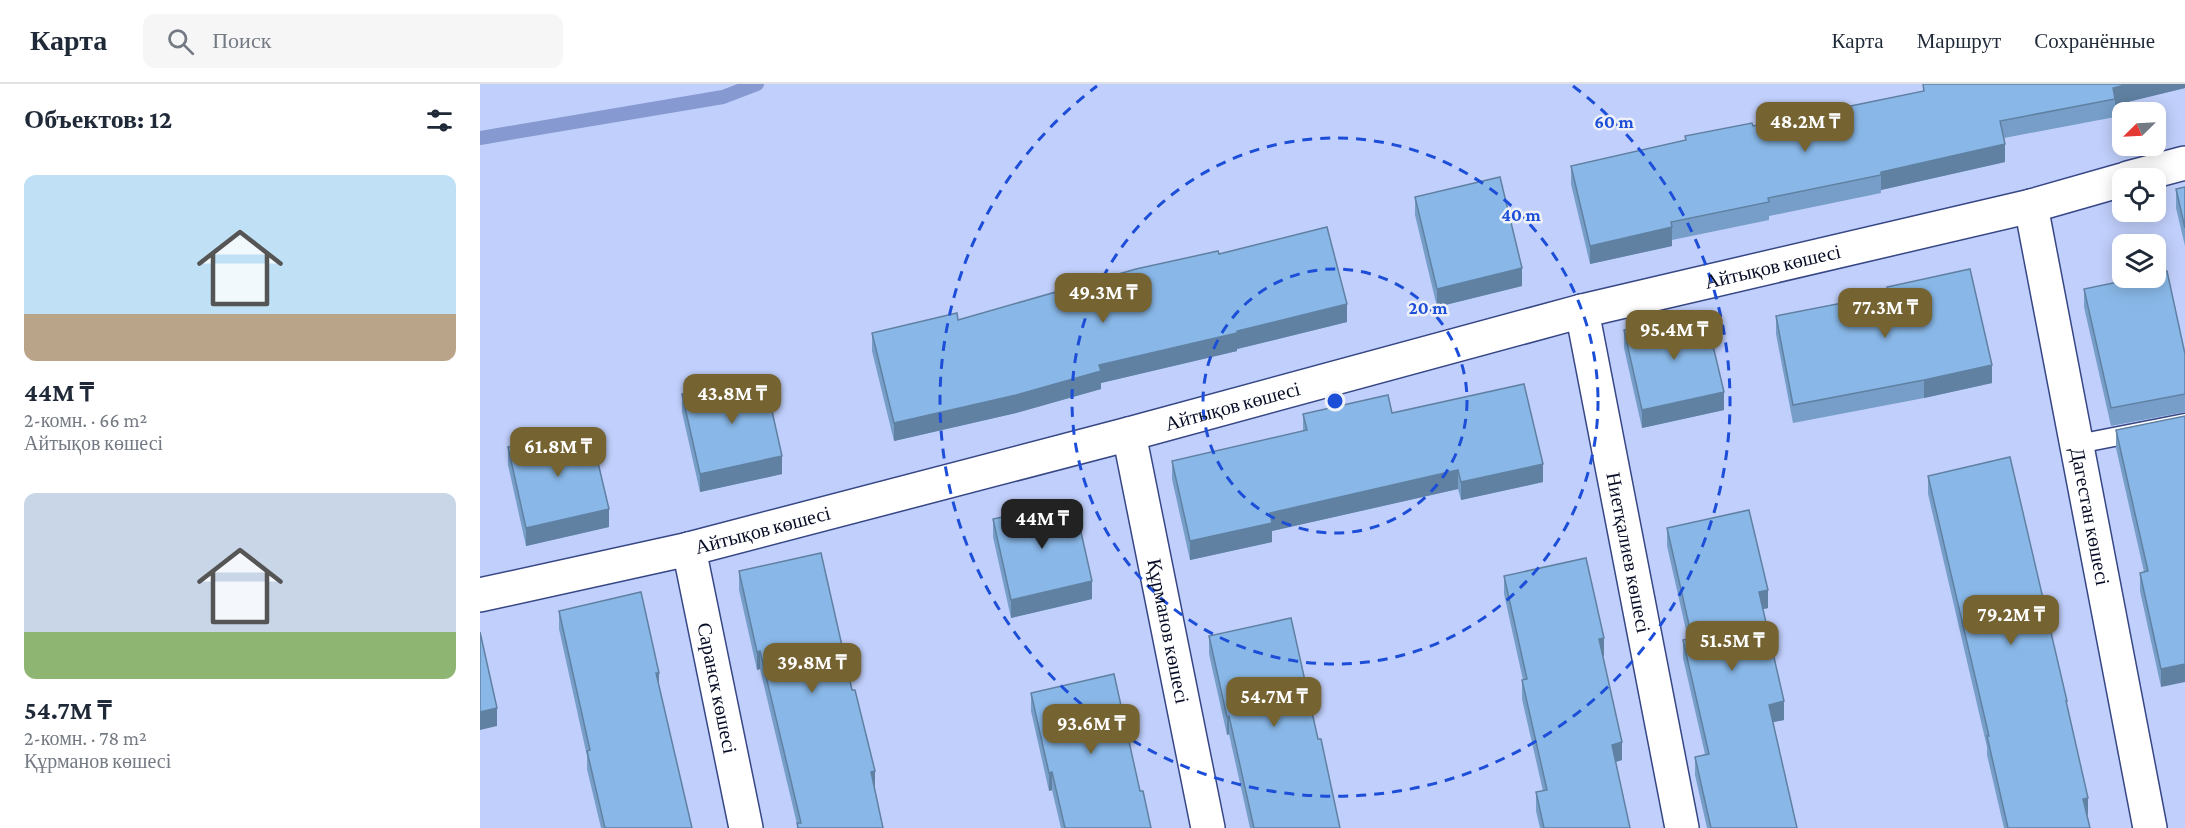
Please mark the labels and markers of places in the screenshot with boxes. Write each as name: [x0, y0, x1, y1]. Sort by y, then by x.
pin: 48.2M ₸: [1750, 102, 1860, 153]
pin: 49.3M ₸: [1048, 273, 1158, 324]
pin: 77.3M ₸: [1830, 288, 1940, 339]
pin: 95.4M ₸: [1619, 310, 1729, 361]
pin: 43.8M ₸: [677, 374, 787, 425]
centre of rings: [1325, 391, 1345, 411]
pin: 61.8M ₸: [503, 427, 613, 478]
pin: 44M ₸: [1000, 499, 1084, 550]
pin: 79.2M ₸: [1956, 595, 2066, 646]
pin: 51.5M ₸: [1677, 621, 1787, 672]
pin: 39.8M ₸: [757, 643, 867, 694]
pin: 54.7M ₸: [1219, 677, 1329, 728]
pin: 93.6M ₸: [1036, 704, 1146, 755]

